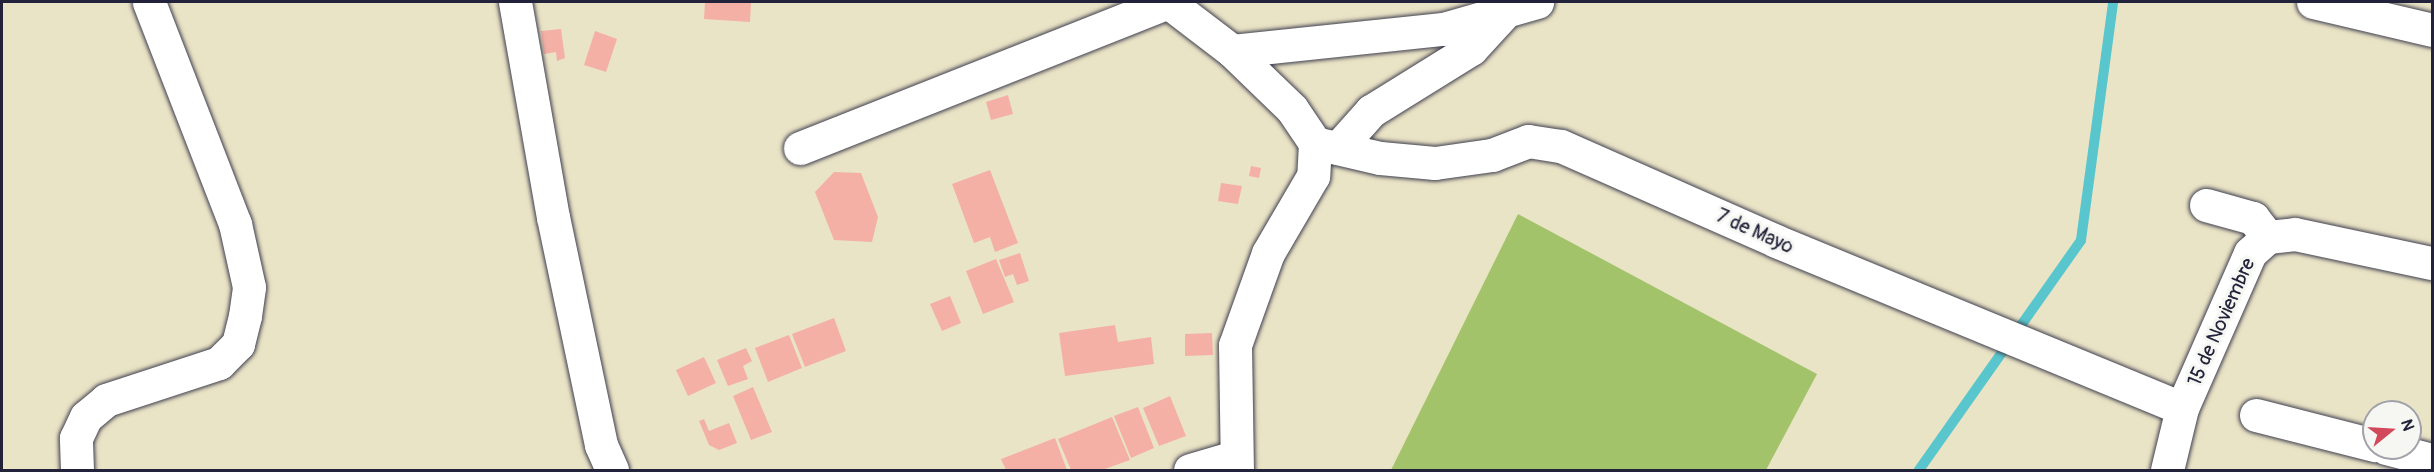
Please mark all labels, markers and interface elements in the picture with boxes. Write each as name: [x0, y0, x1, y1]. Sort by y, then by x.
street label: 7 de Mayo: [1713, 203, 1797, 259]
street label: 15 de Noviembre: [2182, 254, 2260, 390]
north arrow: [2362, 400, 2422, 460]
text: N: [2396, 417, 2418, 433]

